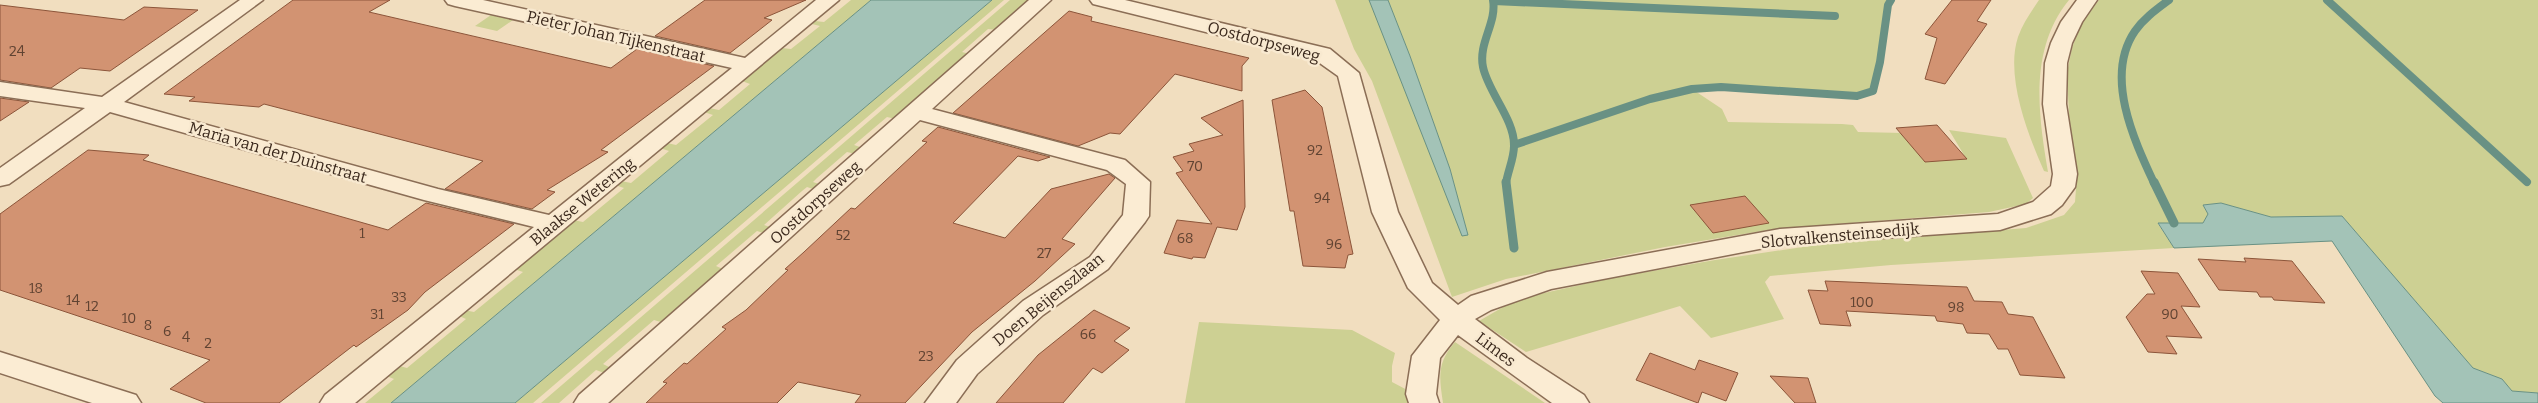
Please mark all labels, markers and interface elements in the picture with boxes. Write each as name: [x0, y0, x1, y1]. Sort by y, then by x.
street label: Pieter Johan Tijkenstraat: [525, 7, 707, 66]
street label: Oostdorpseweg: [1206, 17, 1322, 66]
house number: 24: [9, 43, 25, 60]
street label: Maria van der Duinstraat: [187, 118, 369, 187]
house number: 92: [1307, 142, 1323, 159]
street label: Blaakse Wetering: [526, 153, 639, 249]
street label: Oostdorpseweg: [766, 157, 865, 248]
house number: 70: [1187, 158, 1203, 175]
house number: 94: [1314, 190, 1330, 207]
street label: Slotvalkensteinsedijk: [1760, 219, 1920, 252]
house number: 1: [359, 225, 365, 242]
house number: 52: [836, 227, 850, 244]
house number: 68: [1177, 230, 1193, 247]
house number: 96: [1326, 236, 1342, 253]
house number: 27: [1037, 245, 1051, 262]
street label: Doen Beijenszlaan: [989, 249, 1107, 350]
house number: 18: [29, 280, 43, 297]
house number: 33: [391, 289, 407, 306]
house number: 14: [66, 292, 80, 309]
house number: 100: [1850, 294, 1874, 311]
house number: 12: [85, 298, 99, 315]
house number: 98: [1948, 299, 1964, 316]
house number: 31: [370, 306, 384, 323]
house number: 90: [2161, 306, 2179, 323]
house number: 10: [122, 310, 136, 327]
house number: 8: [144, 317, 152, 334]
house number: 6: [163, 323, 171, 340]
house number: 66: [1080, 326, 1096, 343]
street label: Limes: [1472, 328, 1519, 371]
house number: 4: [182, 329, 190, 346]
house number: 2: [204, 335, 212, 352]
house number: 23: [918, 348, 934, 365]

